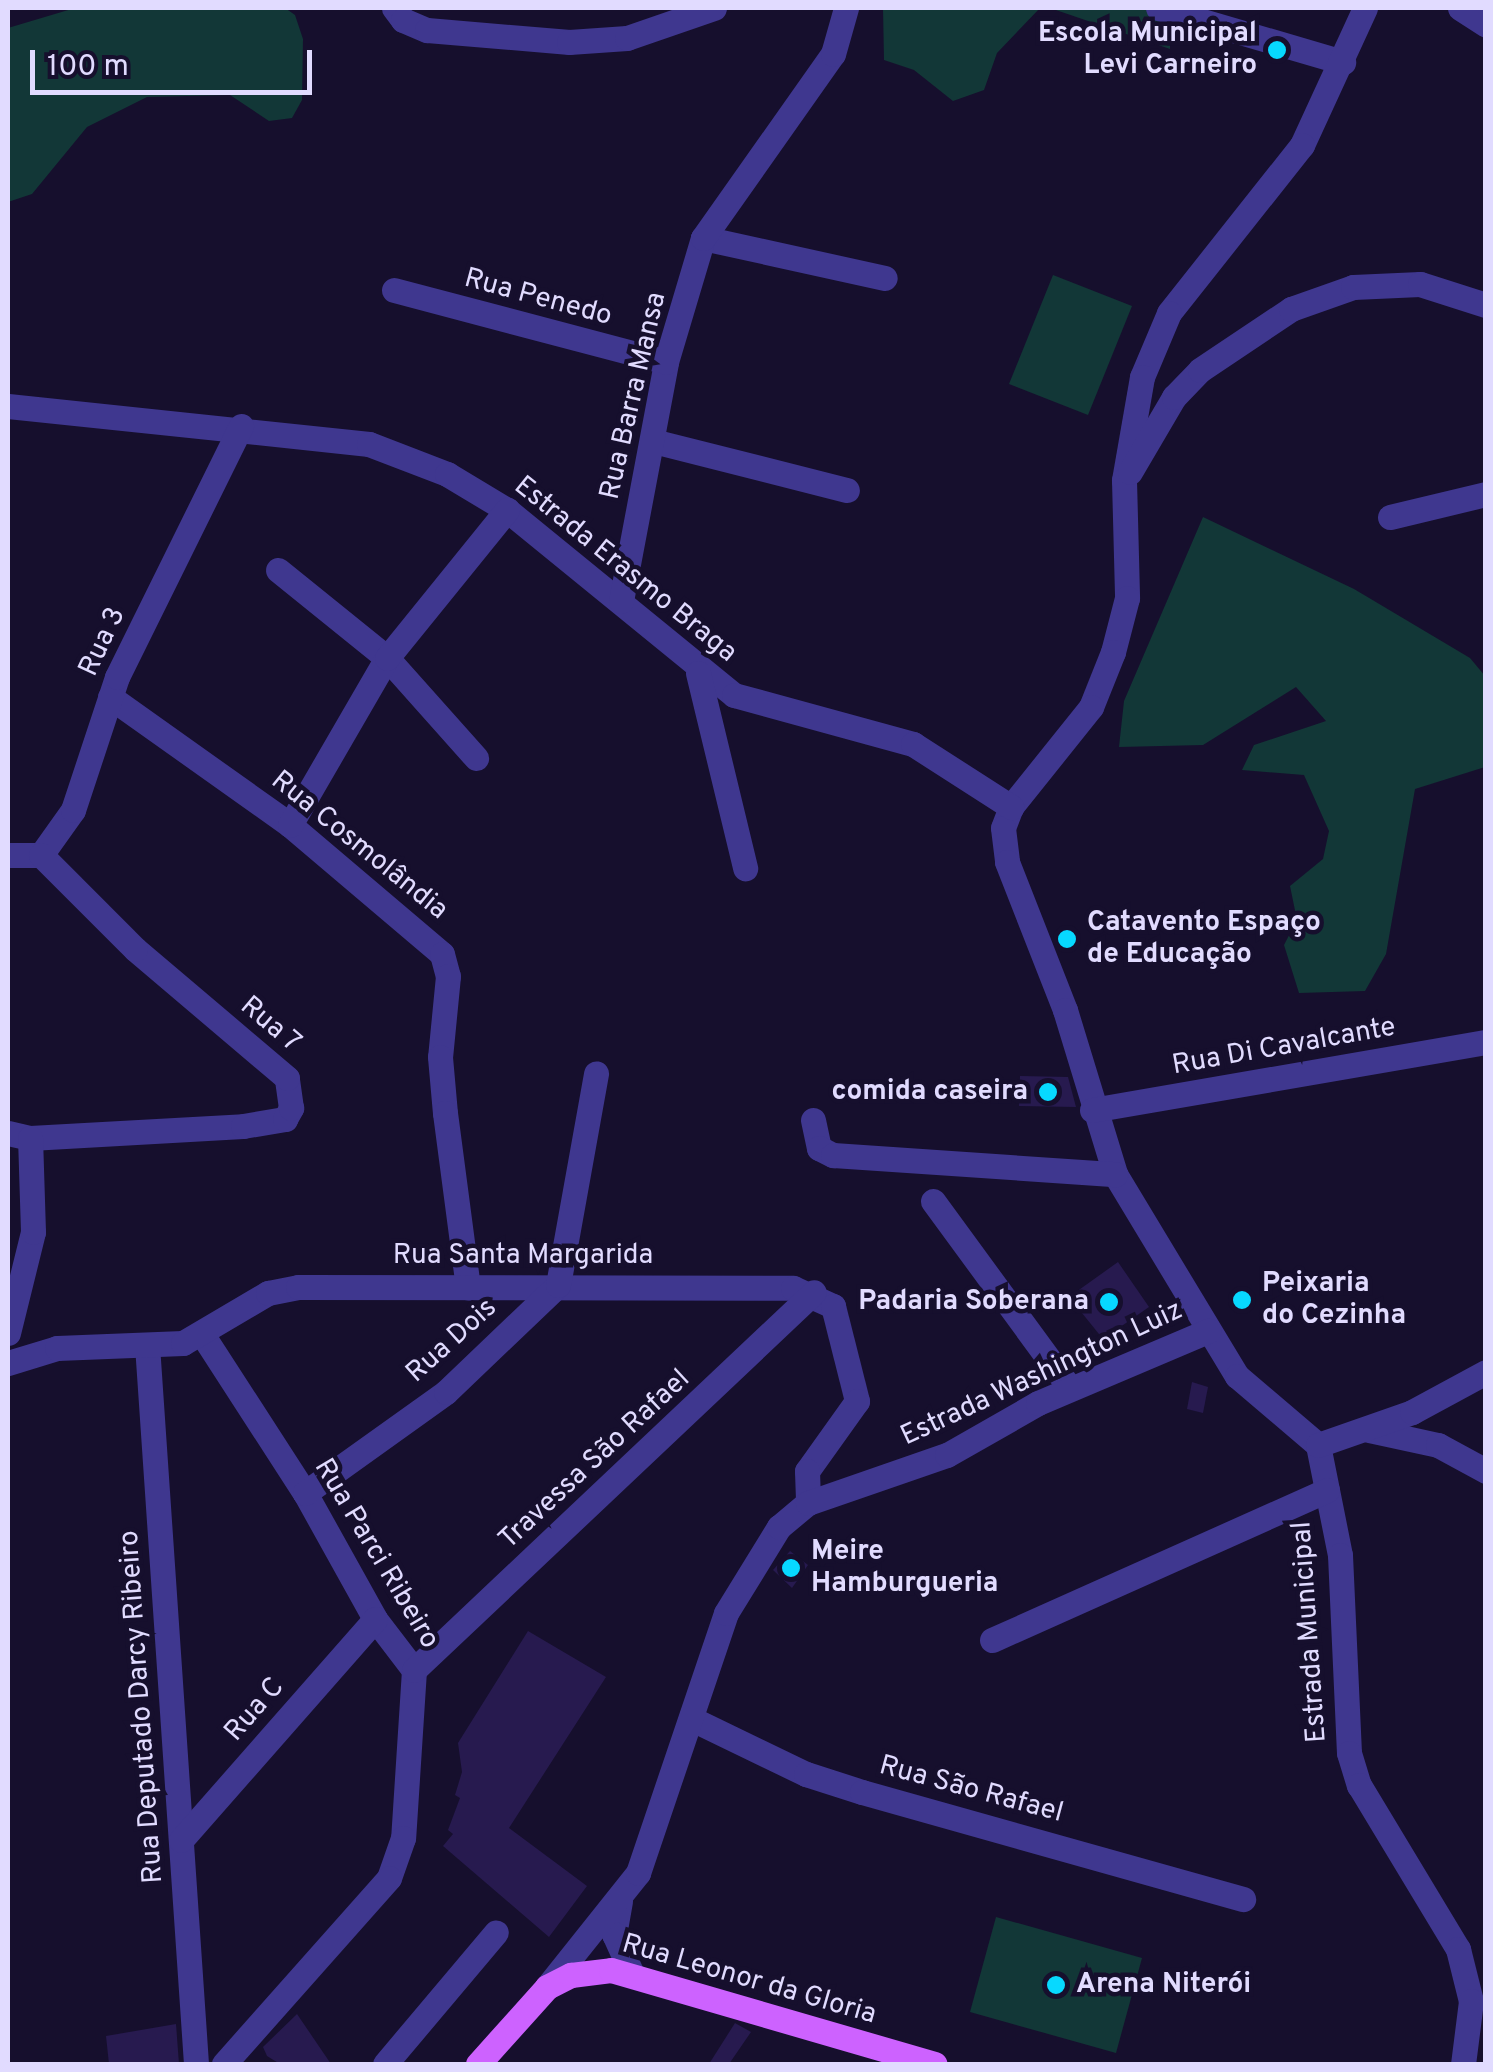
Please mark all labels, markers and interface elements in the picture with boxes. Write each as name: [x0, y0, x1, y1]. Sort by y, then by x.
place label: Escola Municipal Levi Carneiro: [1038, 17, 1257, 83]
scale bar: [35, 30, 318, 92]
marker: Escola Municipal Levi Carneiro: [1266, 39, 1288, 61]
text: 100 m: [47, 49, 129, 86]
street label: Rua Penedo: [460, 262, 616, 334]
street label: Rua Barra Mansa: [594, 289, 674, 503]
street label: Estrada Erasmo Braga: [507, 470, 743, 670]
street label: Rua 3: [72, 602, 134, 682]
street label: Rua Cosmolândia: [264, 764, 454, 928]
place label: Catavento Espaço de Educação: [1087, 906, 1321, 972]
marker: Catavento Espaço de Educação: [1056, 928, 1078, 950]
street label: Rua 7: [232, 990, 308, 1060]
street label: Rua Di Cavalcante: [1170, 1011, 1398, 1083]
place label: comida caseira: [831, 1075, 1028, 1109]
marker: comida caseira: [1037, 1081, 1059, 1103]
street label: Rua Santa Margarida: [393, 1239, 653, 1273]
place label: Peixaria do Cezinha: [1262, 1267, 1406, 1333]
place label: Padaria Soberana: [858, 1285, 1089, 1319]
marker: Peixaria do Cezinha: [1231, 1289, 1253, 1311]
marker: Padaria Soberana: [1098, 1291, 1120, 1313]
street label: Rua Dois: [400, 1292, 504, 1390]
street label: Estrada Washington Luiz: [896, 1294, 1188, 1454]
street label: Travessa São Rafael: [493, 1363, 697, 1557]
street label: Rua Parci Ribeiro: [306, 1453, 446, 1655]
street label: Estrada Municipal: [1286, 1520, 1334, 1744]
street label: Rua Deputado Darcy Ribeiro: [113, 1529, 171, 1885]
place label: Meire Hamburgueria: [811, 1535, 998, 1601]
marker: Meire Hamburgueria: [780, 1557, 802, 1579]
street label: Rua C: [218, 1671, 292, 1749]
street label: Rua São Rafael: [875, 1749, 1067, 1831]
street label: Rua Leonor da Gloria: [618, 1928, 880, 2032]
place label: Arena Niterói: [1076, 1968, 1251, 2002]
marker: Arena Niterói: [1045, 1974, 1067, 1996]

